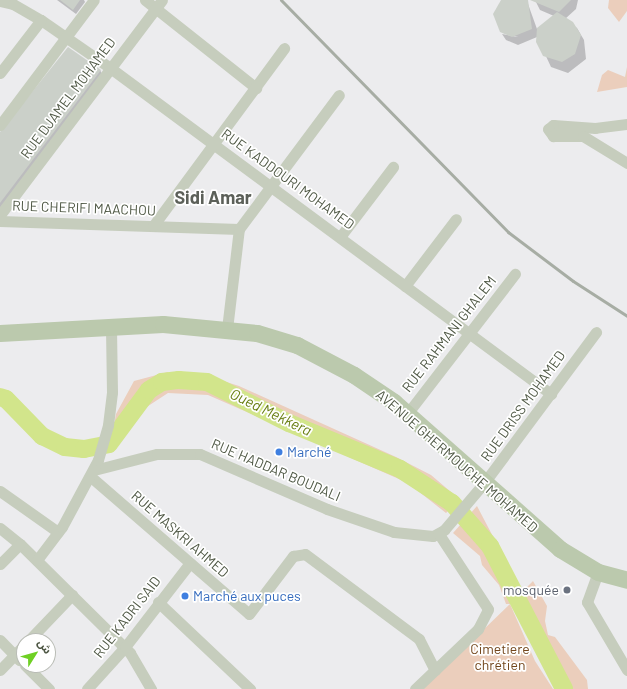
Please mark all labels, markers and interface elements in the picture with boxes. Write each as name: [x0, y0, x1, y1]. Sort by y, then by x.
street label: RUE DJAMEL MOHAMED: [17, 34, 119, 162]
street label: RUE KADDOURI MOHAMED: [218, 125, 358, 233]
district label: Sidi Amar: [174, 186, 252, 208]
street label: RUE CHERIFI MAACHOU: [12, 197, 156, 219]
street label: RUE RAHMANI GHALEM: [398, 273, 500, 395]
street label: RUE DRISS MOHAMED: [477, 347, 569, 465]
water label: Oued Mekkera: [227, 384, 315, 440]
street label: AVENUE GHERMOUCHE MOHAMED: [373, 386, 541, 536]
street label: RUE HADDAR BOUDALI: [209, 435, 343, 505]
place label: Marché: [287, 444, 331, 460]
marker: Marché: [274, 447, 284, 457]
street label: RUE MASKRI AHMED: [128, 487, 232, 581]
street label: RUE KADRI SAID: [90, 573, 164, 661]
place label: mosquée: [503, 582, 559, 598]
marker: mosquée: [562, 585, 572, 595]
place label: Marché aux puces: [193, 588, 301, 604]
marker: Marché aux puces: [180, 591, 190, 601]
north arrow: [16, 633, 56, 673]
text: ش: [35, 636, 55, 656]
park label: Cimetiere chrétien: [470, 641, 530, 674]

